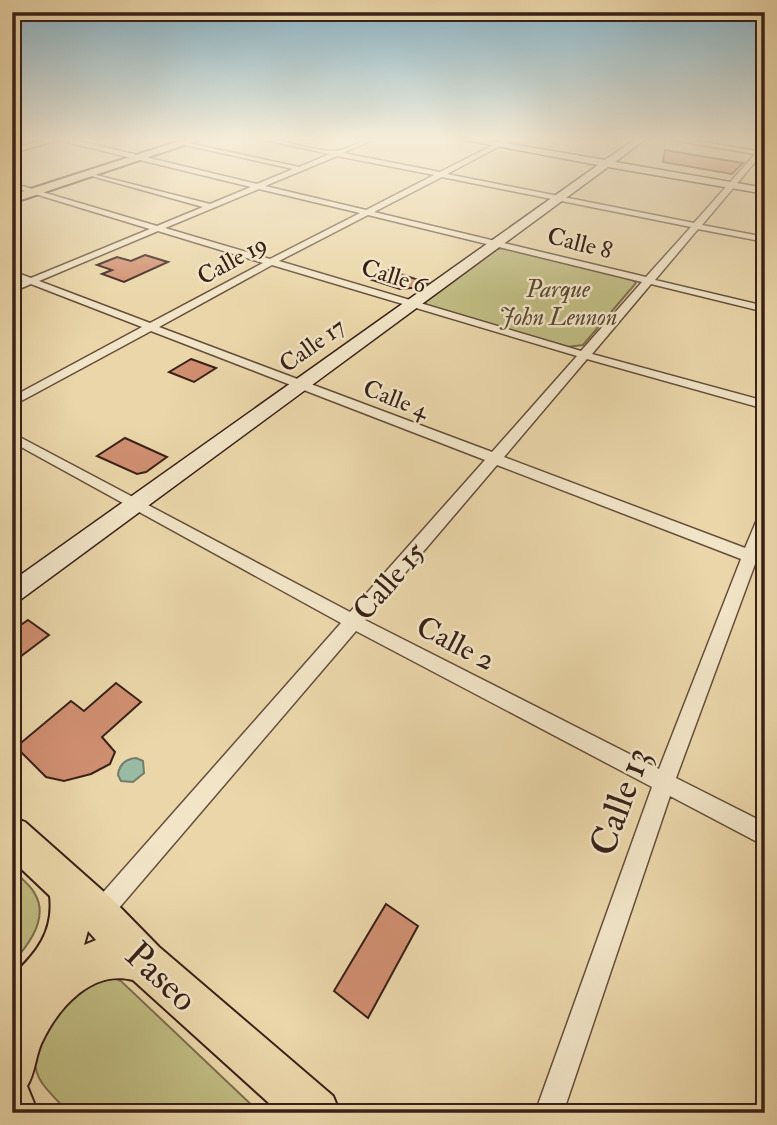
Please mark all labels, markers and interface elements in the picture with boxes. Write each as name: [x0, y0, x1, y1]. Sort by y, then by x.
street label: Calle 8: [544, 220, 616, 266]
street label: Calle 19: [192, 229, 273, 292]
street label: Calle 6: [357, 252, 432, 302]
park label: Parque John Lennon: [499, 274, 617, 333]
street label: Calle 17: [273, 311, 351, 380]
street label: Calle 4: [359, 373, 434, 426]
street label: Calle 15: [345, 534, 434, 628]
street label: Calle 2: [410, 608, 501, 679]
street label: Calle 13: [579, 741, 662, 862]
street label: Paseo: [115, 932, 207, 1022]

